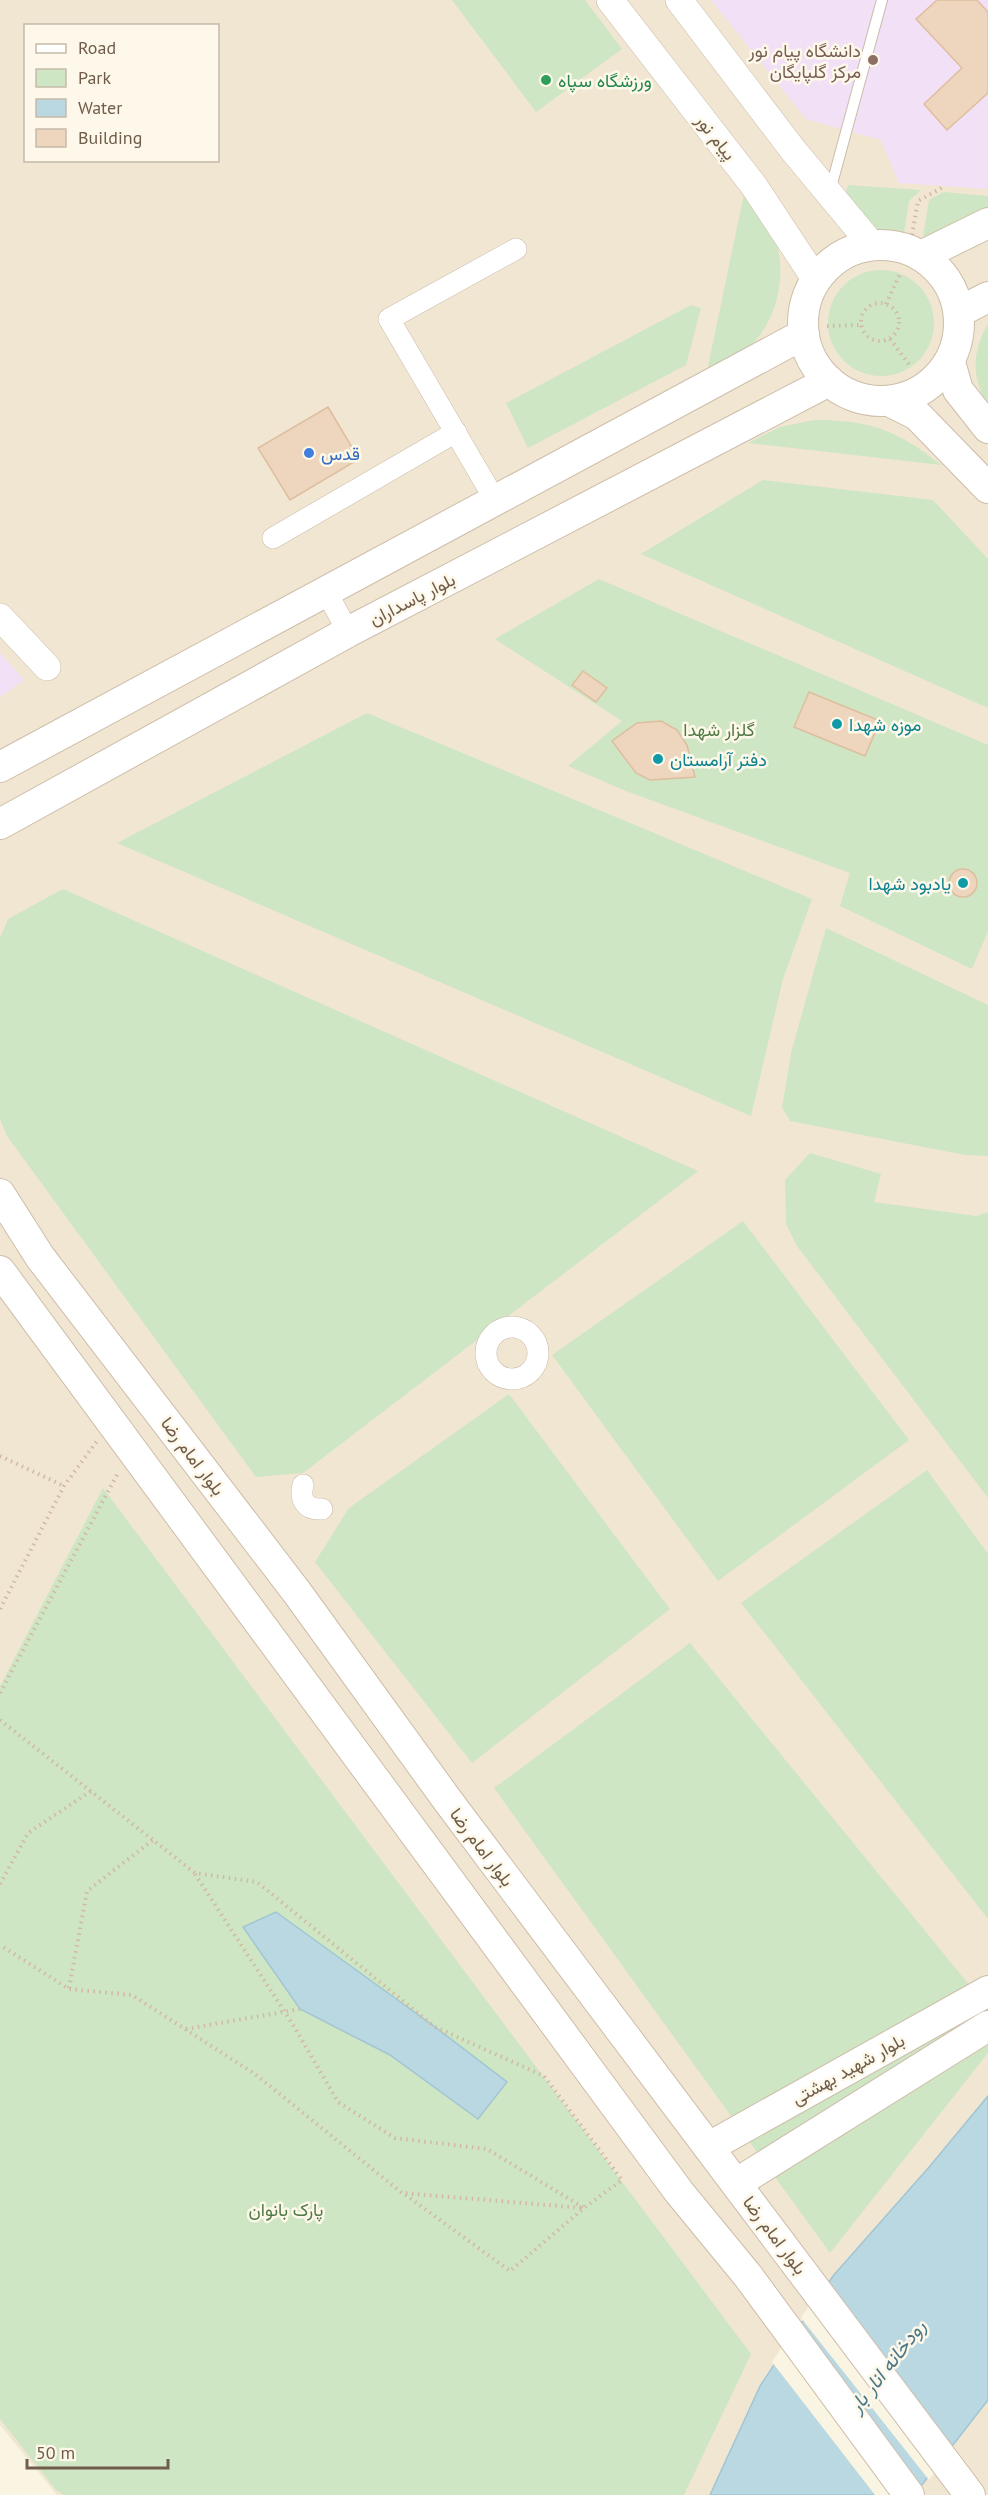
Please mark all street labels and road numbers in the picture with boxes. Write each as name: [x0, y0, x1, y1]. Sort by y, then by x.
street label: پیام نور: [689, 109, 741, 165]
street label: بلوار پاسداران: [365, 567, 459, 631]
street label: بلوار امام رضا: [155, 1412, 230, 1501]
street label: بلوار امام رضا: [444, 1803, 519, 1892]
street label: بلوار شهید بهشتی: [787, 2028, 909, 2110]
street label: بلوار امام رضا: [737, 2191, 812, 2280]

